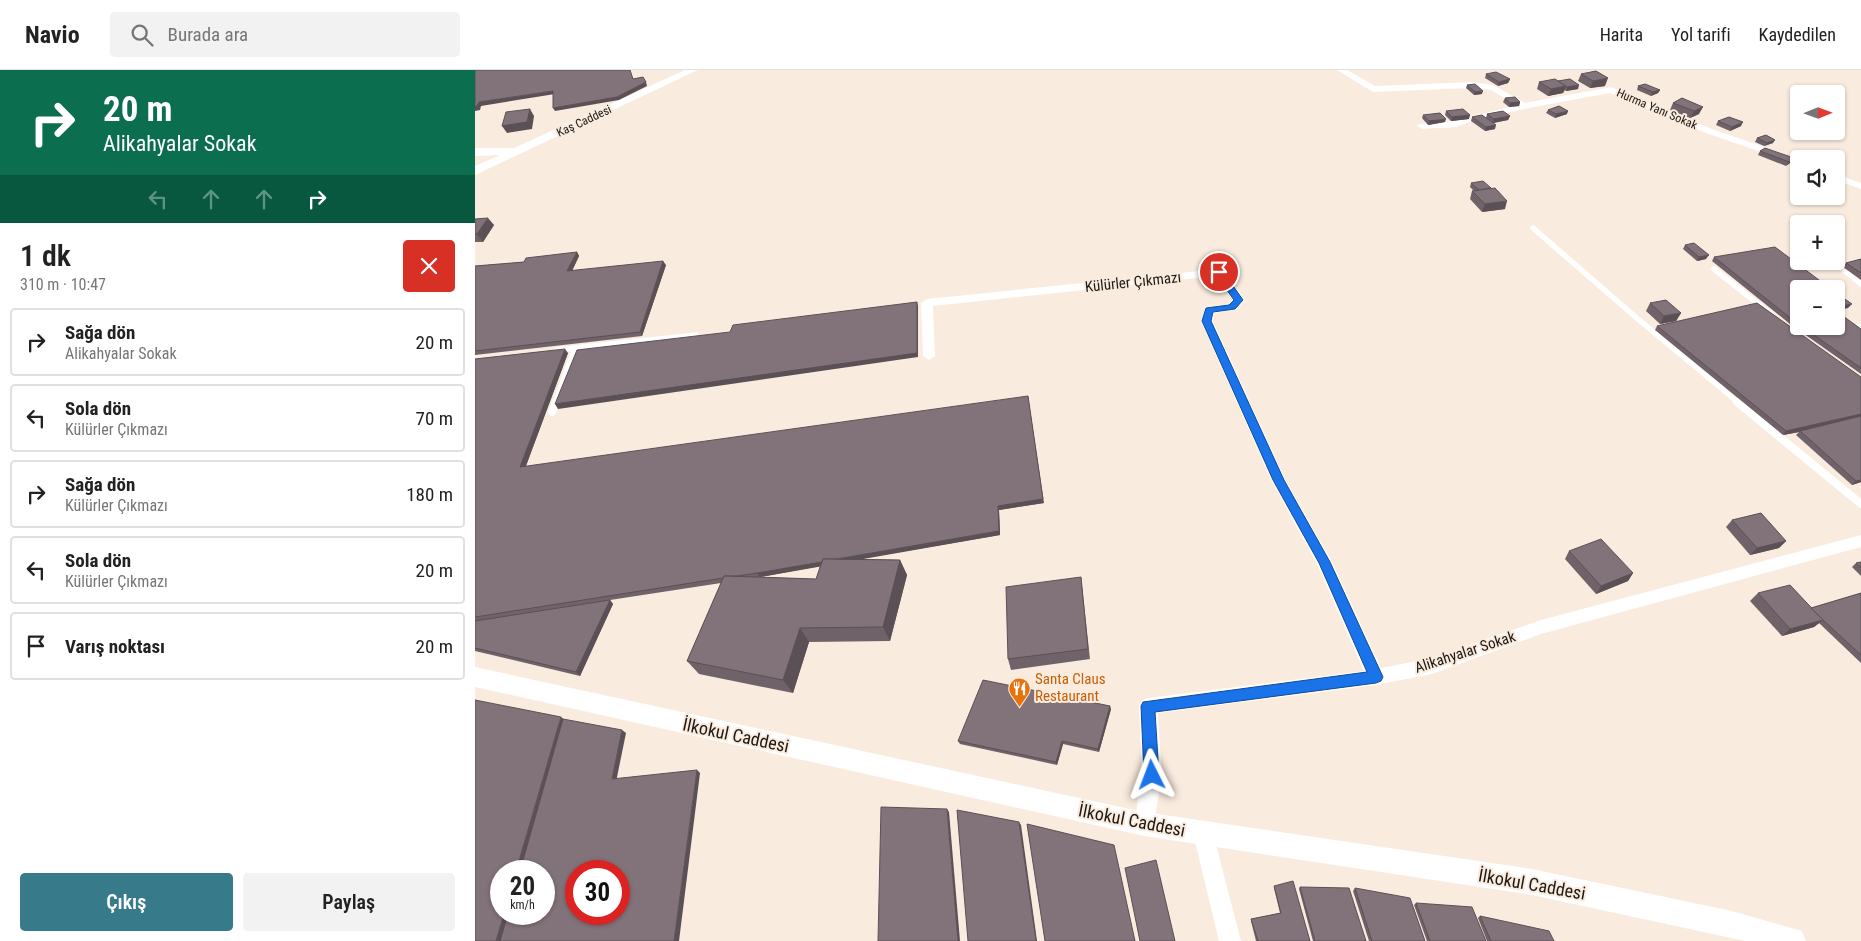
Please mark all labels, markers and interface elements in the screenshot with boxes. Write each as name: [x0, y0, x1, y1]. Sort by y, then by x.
search box: [110, 12, 460, 57]
text: Navio: [25, 21, 80, 49]
icon: search: [128, 21, 156, 49]
text: Burada ara: [168, 23, 248, 46]
text: Harita: [1600, 24, 1643, 45]
text: Yol tarifi: [1671, 24, 1731, 45]
text: Kaydedilen: [1759, 24, 1836, 45]
north arrow: [1790, 85, 1845, 140]
map controls: [1790, 85, 1845, 335]
street label: Hurma Yanı Sokak: [1615, 86, 1700, 133]
text: 20 m: [103, 89, 172, 130]
icon: right: [20, 90, 85, 155]
street label: Kaş Caddesi: [554, 102, 614, 140]
text: Alikahyalar Sokak: [103, 131, 257, 156]
button: sound: [1790, 150, 1845, 205]
icon: left: [144, 185, 172, 213]
icon: ahead: [197, 185, 225, 213]
icon: ahead: [250, 185, 278, 213]
icon: right: [303, 185, 331, 213]
button: +: [1790, 215, 1845, 270]
text: 1 dk: [20, 238, 71, 273]
button: close: [403, 240, 455, 292]
pin: [1198, 251, 1240, 293]
icon: arrive: [1205, 258, 1233, 286]
street label: Külürler Çıkmazı: [1084, 268, 1182, 296]
text: 310 m · 10:47: [20, 275, 106, 294]
button: −: [1790, 280, 1845, 335]
text: Sağa dön: [65, 321, 135, 344]
icon: right: [22, 328, 50, 356]
text: 20 m: [416, 331, 453, 354]
text: Alikahyalar Sokak: [65, 344, 177, 363]
text: Sola dön: [65, 397, 131, 420]
icon: left: [22, 404, 50, 432]
text: 70 m: [416, 407, 453, 430]
text: Külürler Çıkmazı: [65, 420, 168, 439]
text: Sağa dön: [65, 473, 135, 496]
icon: right: [22, 480, 50, 508]
text: 180 m: [406, 483, 453, 506]
text: Külürler Çıkmazı: [65, 496, 168, 515]
text: Sola dön: [65, 549, 131, 572]
icon: left: [22, 556, 50, 584]
text: 20 m: [416, 559, 453, 582]
text: Külürler Çıkmazı: [65, 572, 168, 591]
street label: Alikahyalar Sokak: [1412, 627, 1518, 677]
icon: arrive: [22, 632, 50, 660]
text: Varış noktası: [65, 635, 165, 658]
text: 20 m: [416, 635, 453, 658]
place label: Santa Claus Restaurant: [1035, 670, 1106, 705]
restaurant icon: Santa Claus Restaurant: [1007, 676, 1031, 707]
street label: İlkokul Caddesi: [681, 713, 791, 757]
position arrow: [1125, 748, 1177, 800]
street label: İlkokul Caddesi: [1077, 799, 1187, 841]
speed limit sign: 30: [565, 860, 630, 925]
street label: İlkokul Caddesi: [1477, 864, 1587, 904]
text: 20: [510, 872, 535, 901]
button: Çıkış: [20, 873, 233, 931]
button: Paylaş: [243, 873, 455, 931]
text: km/h: [510, 898, 535, 912]

